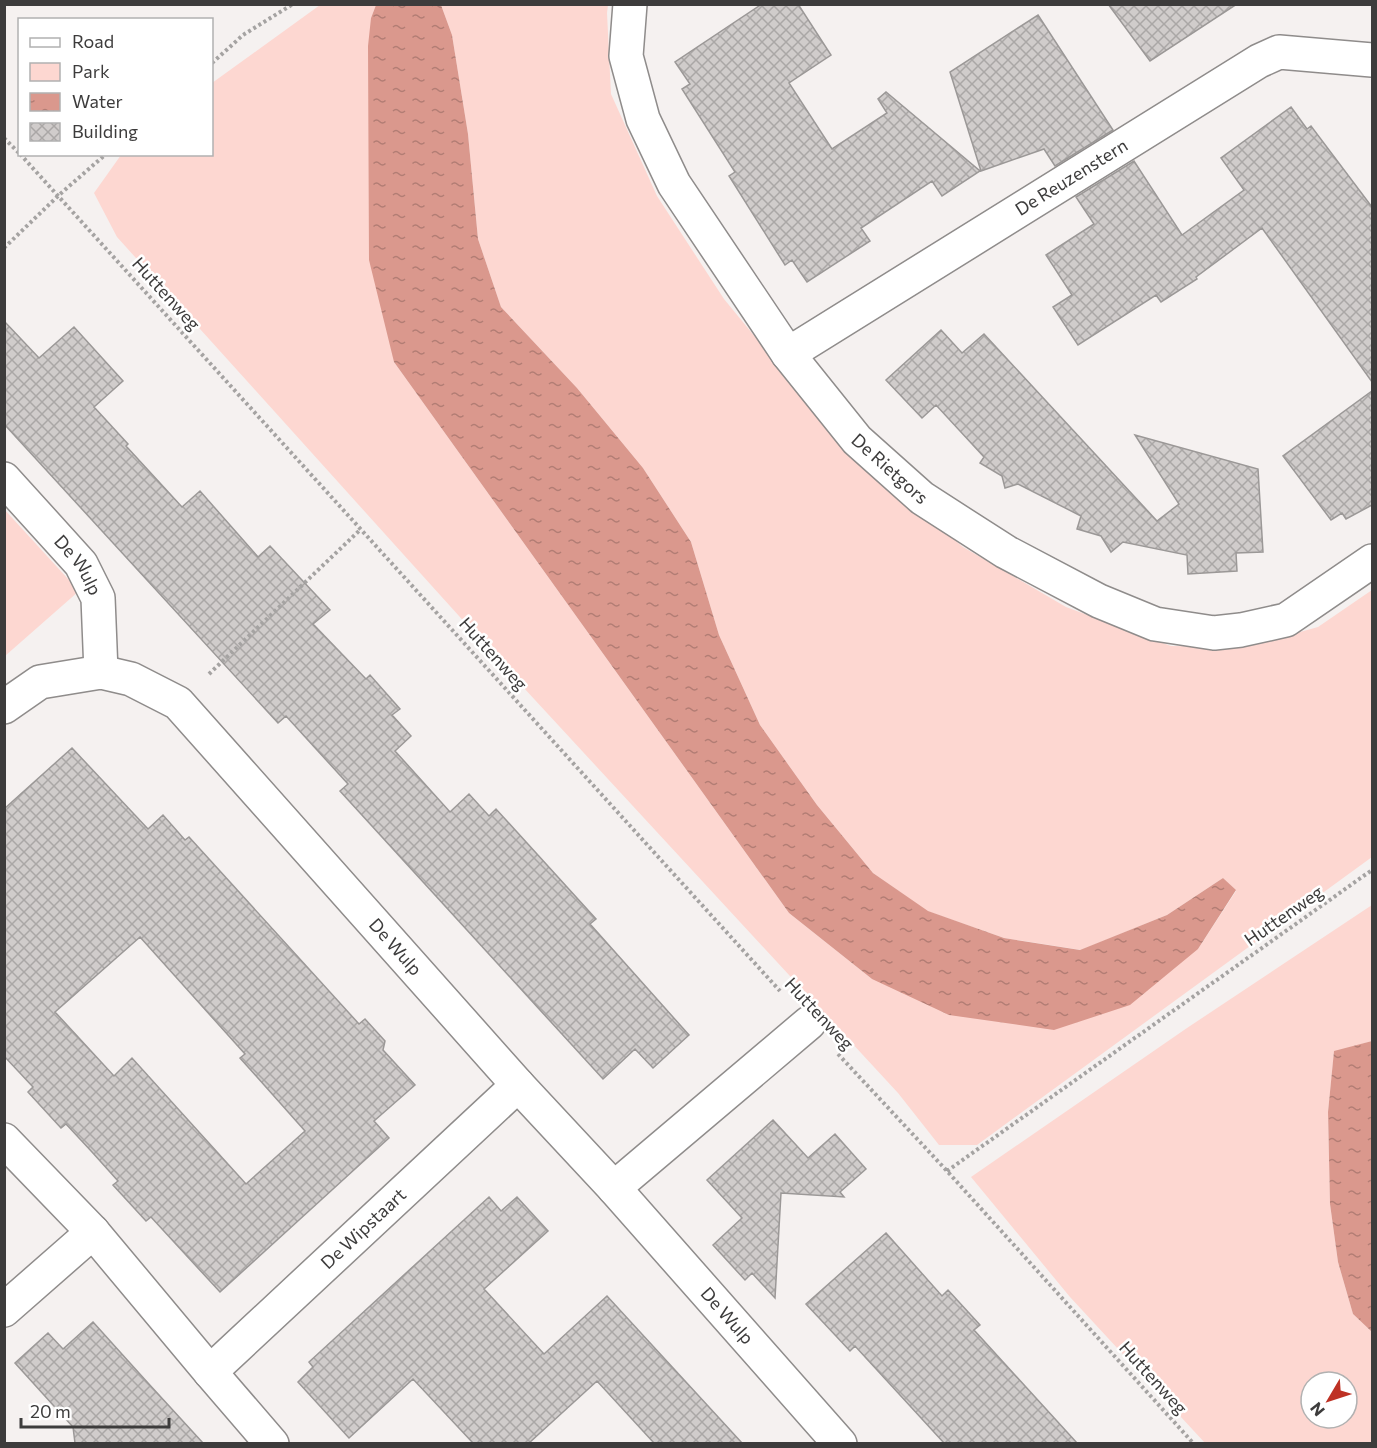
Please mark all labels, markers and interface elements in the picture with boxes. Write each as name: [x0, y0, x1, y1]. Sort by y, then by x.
legend: [18, 18, 213, 156]
text: Road: [72, 30, 114, 52]
text: Park: [72, 60, 110, 82]
text: Water: [72, 90, 123, 112]
text: Building: [72, 120, 138, 142]
street label: De Reuzenstern: [1011, 133, 1131, 220]
street label: Huttenweg: [128, 252, 206, 335]
street label: De Rietgors: [847, 428, 933, 508]
street label: De Wulp: [50, 530, 107, 599]
street label: Huttenweg: [455, 612, 533, 695]
street label: Huttenweg: [1240, 880, 1327, 950]
street label: De Wulp: [365, 913, 427, 980]
street label: Huttenweg: [781, 972, 859, 1054]
street label: De Wipstaart: [316, 1183, 410, 1273]
street label: De Wulp: [697, 1282, 759, 1348]
street label: Huttenweg: [1115, 1336, 1193, 1419]
north arrow: [1299, 1370, 1359, 1430]
scale bar: [21, 1391, 170, 1429]
text: N: [1306, 1399, 1328, 1420]
text: 20 m: [30, 1400, 71, 1422]

